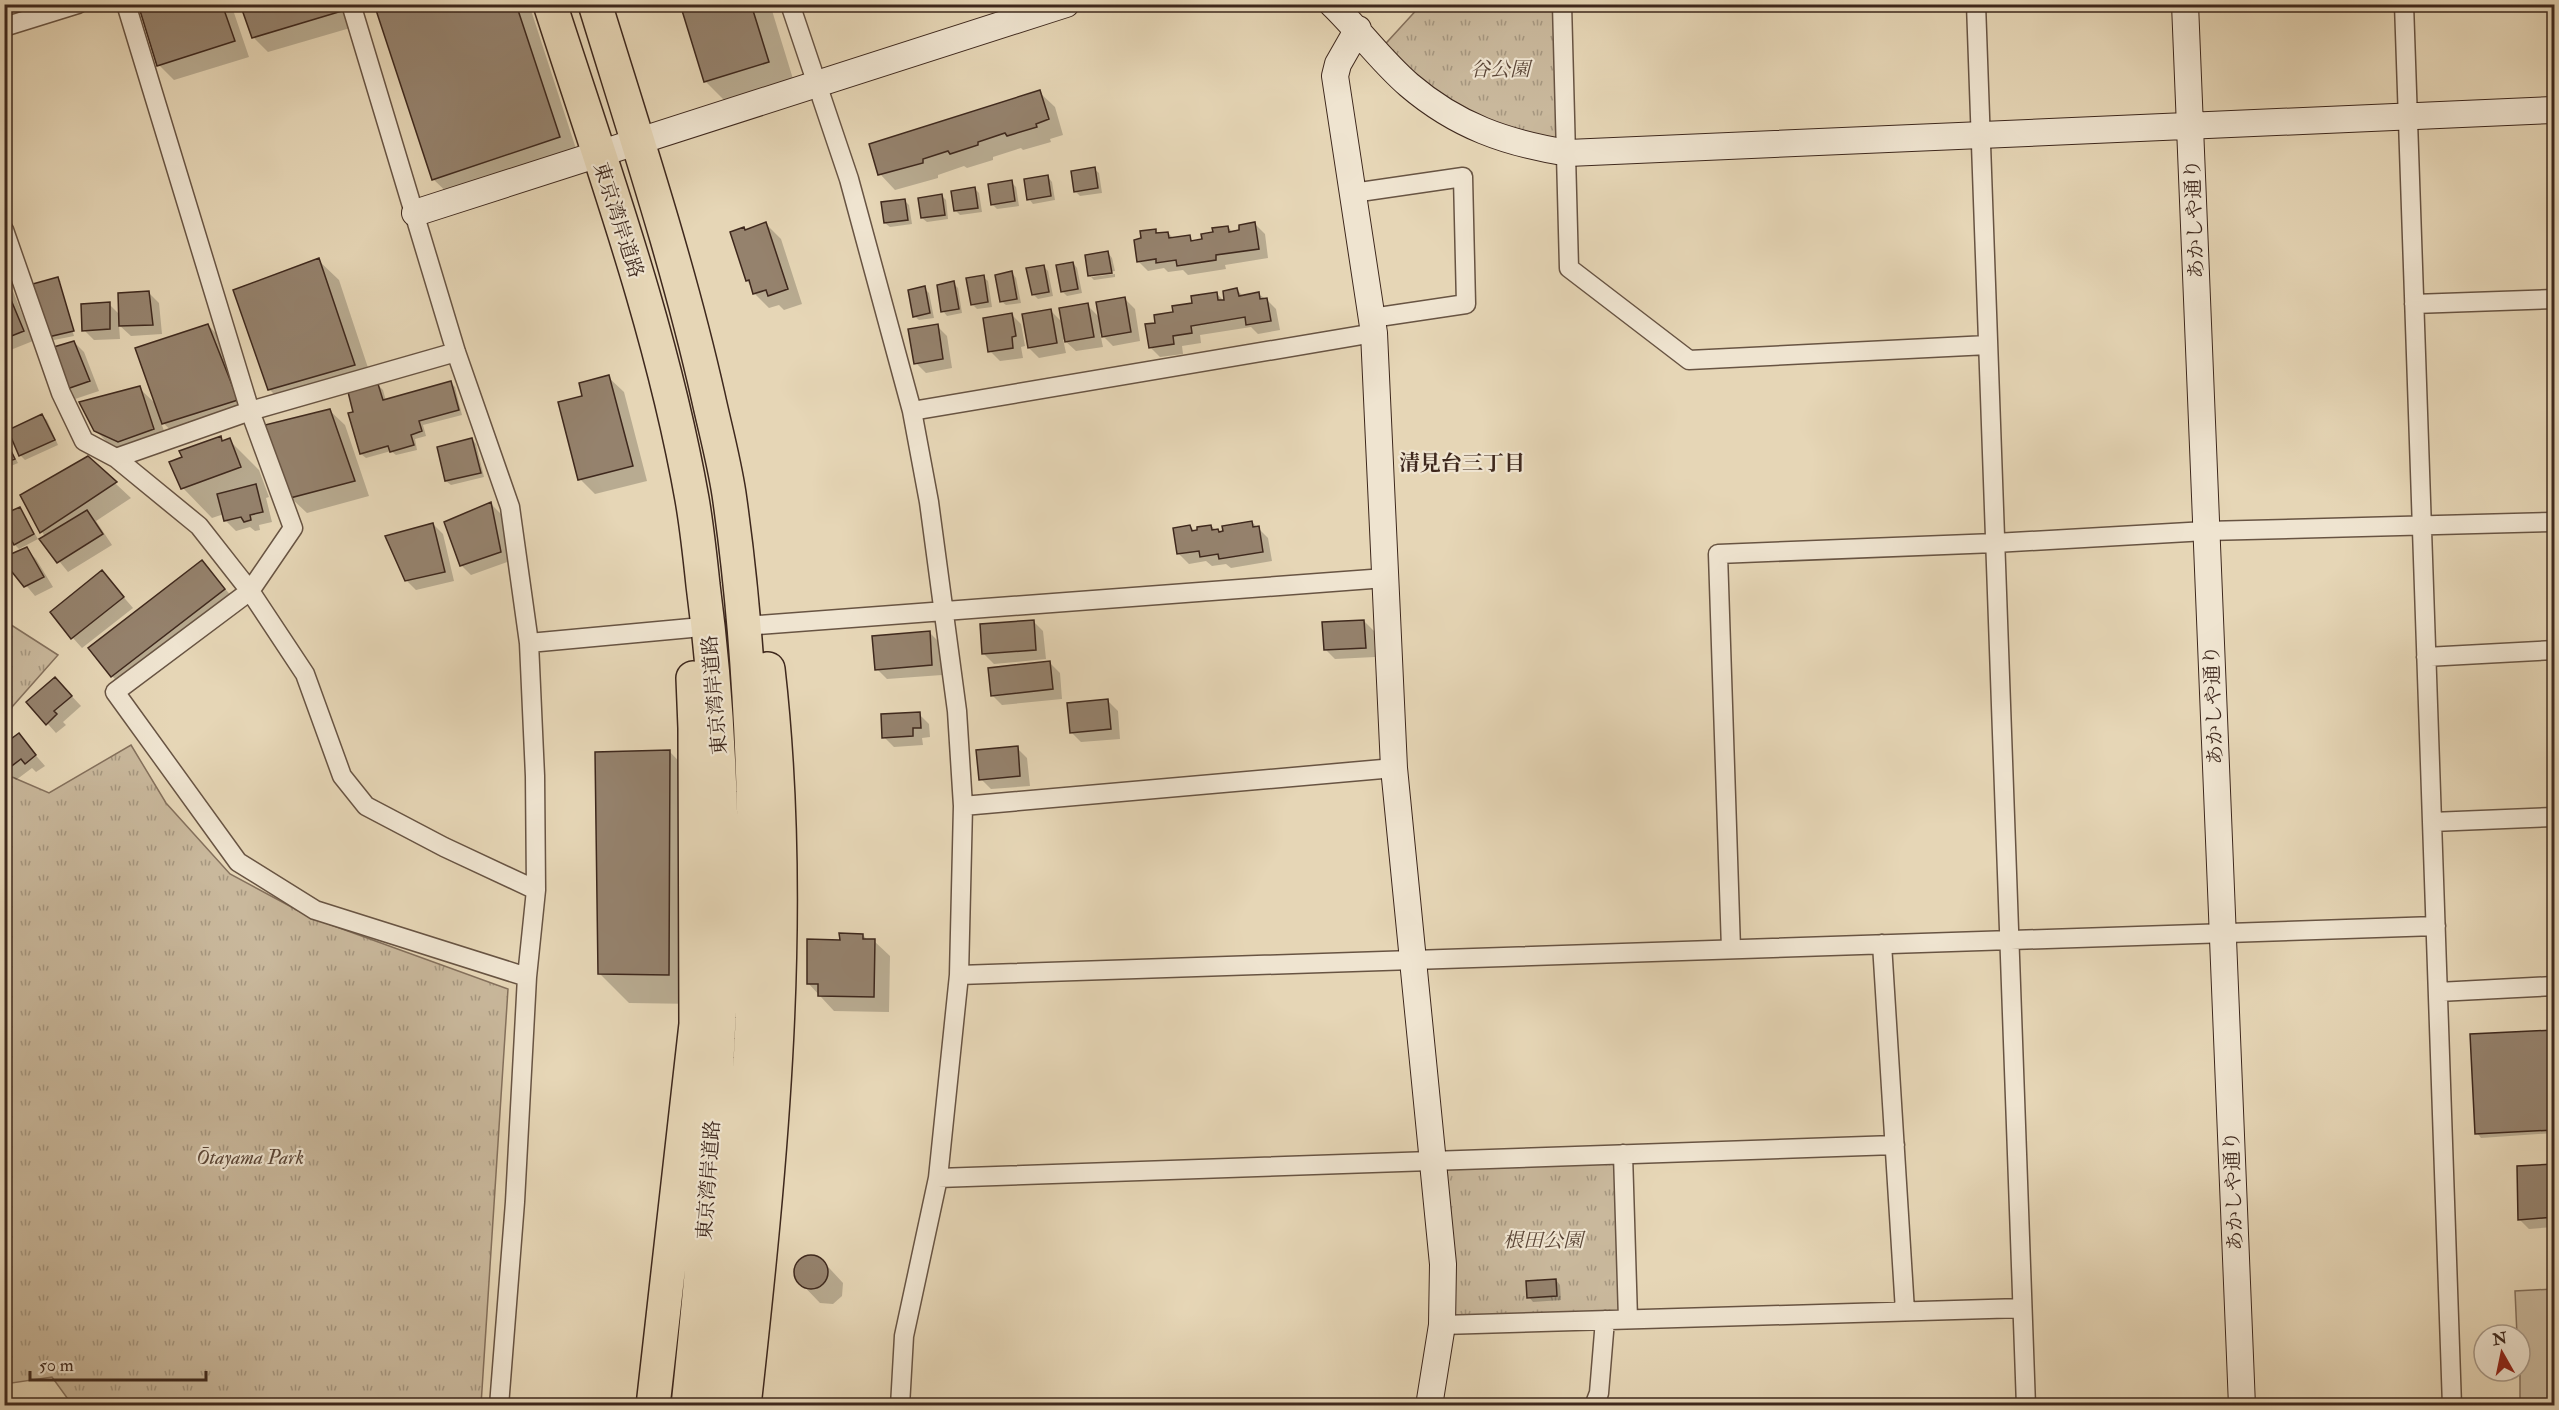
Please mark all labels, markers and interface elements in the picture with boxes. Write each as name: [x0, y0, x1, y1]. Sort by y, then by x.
park label: 谷公園: [1470, 57, 1533, 82]
street label: 東京湾岸道路: [588, 159, 649, 281]
street label: あかしや通り: [2180, 159, 2209, 279]
district label: 清見台三丁目: [1399, 450, 1525, 477]
street label: 東京湾岸道路: [697, 634, 732, 756]
street label: あかしや通り: [2199, 645, 2228, 765]
street label: 東京湾岸道路: [692, 1119, 725, 1241]
street label: あかしや通り: [2219, 1131, 2248, 1251]
park label: Ōtayama Park: [196, 1145, 304, 1170]
park label: 根田公園: [1503, 1228, 1586, 1253]
north arrow: [2472, 1323, 2532, 1383]
text: N: [2490, 1328, 2509, 1350]
scale bar: [30, 1344, 206, 1382]
text: 50 m: [39, 1354, 74, 1377]

